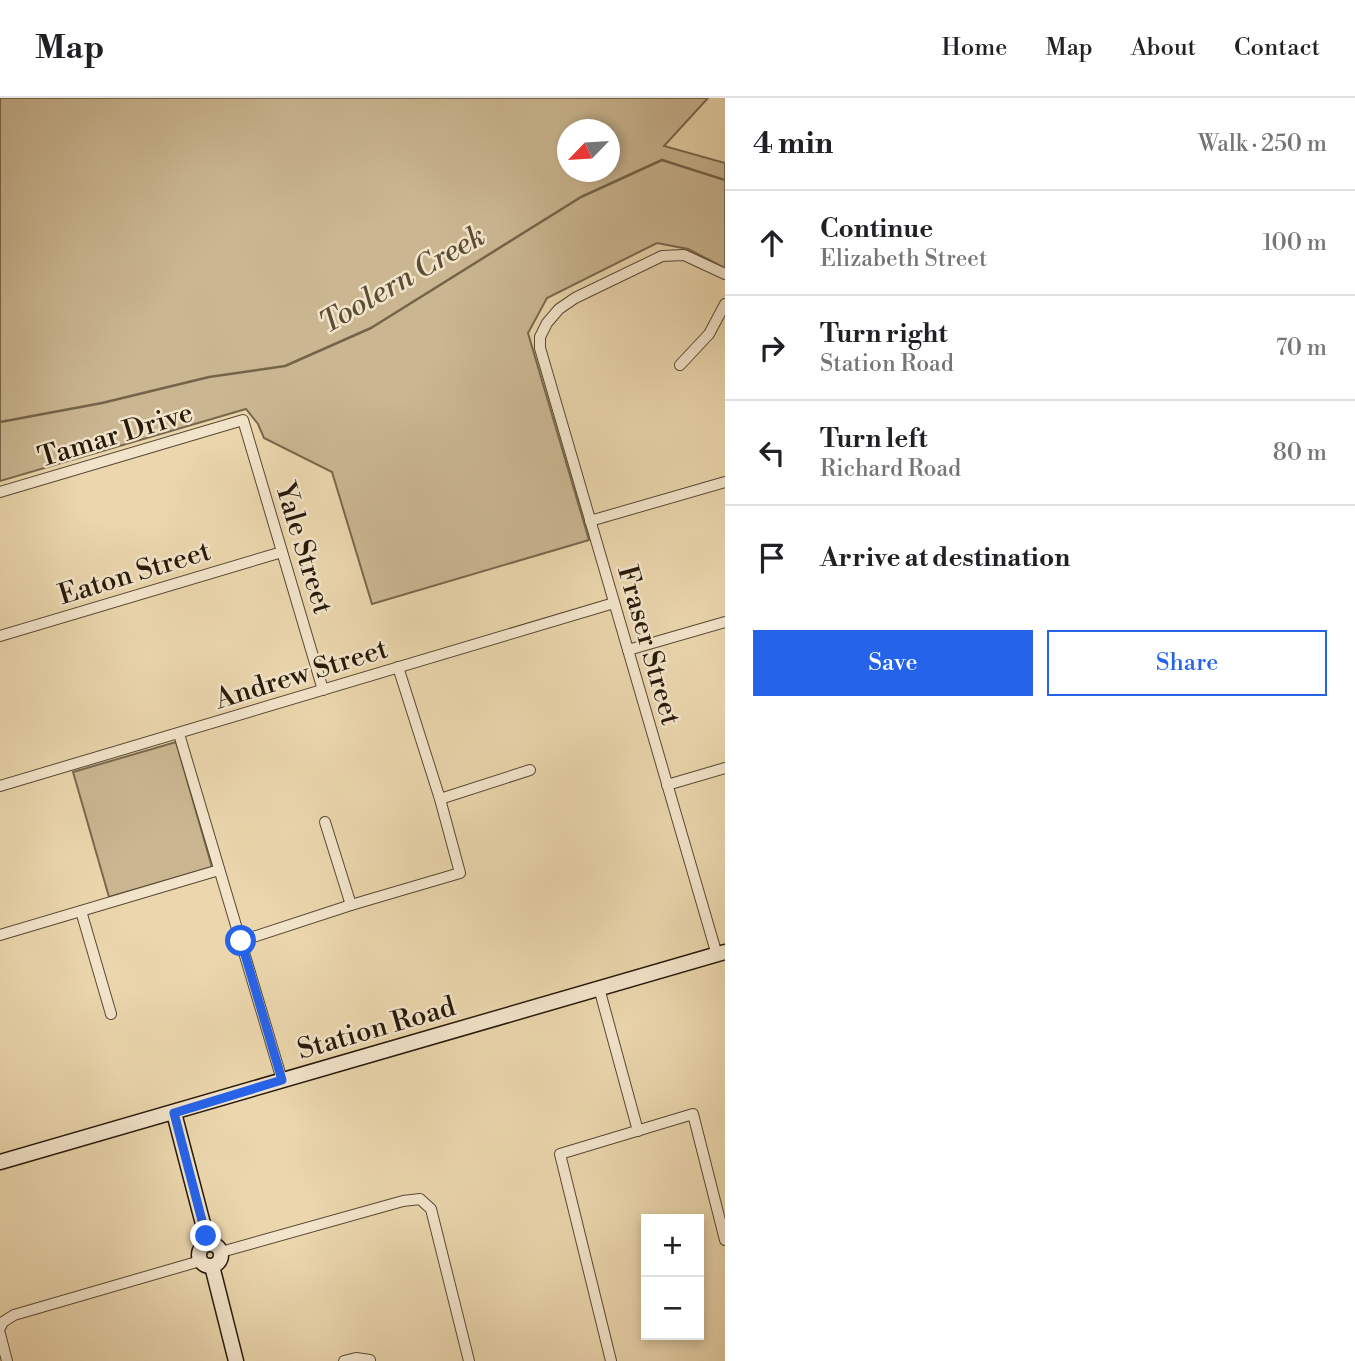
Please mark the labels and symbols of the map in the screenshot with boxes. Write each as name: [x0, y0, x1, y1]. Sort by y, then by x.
north arrow: [557, 119, 620, 182]
water label: Toolern Creek: [313, 217, 492, 343]
street label: Tamar Drive: [34, 395, 197, 476]
street label: Yale Street: [266, 477, 340, 618]
street label: Eaton Street: [54, 534, 215, 613]
street label: Fraser Street: [609, 561, 688, 729]
street label: Andrew Street: [210, 632, 392, 718]
route start: [225, 925, 256, 956]
street label: Station Road: [293, 989, 460, 1068]
route end: [190, 1220, 221, 1251]

